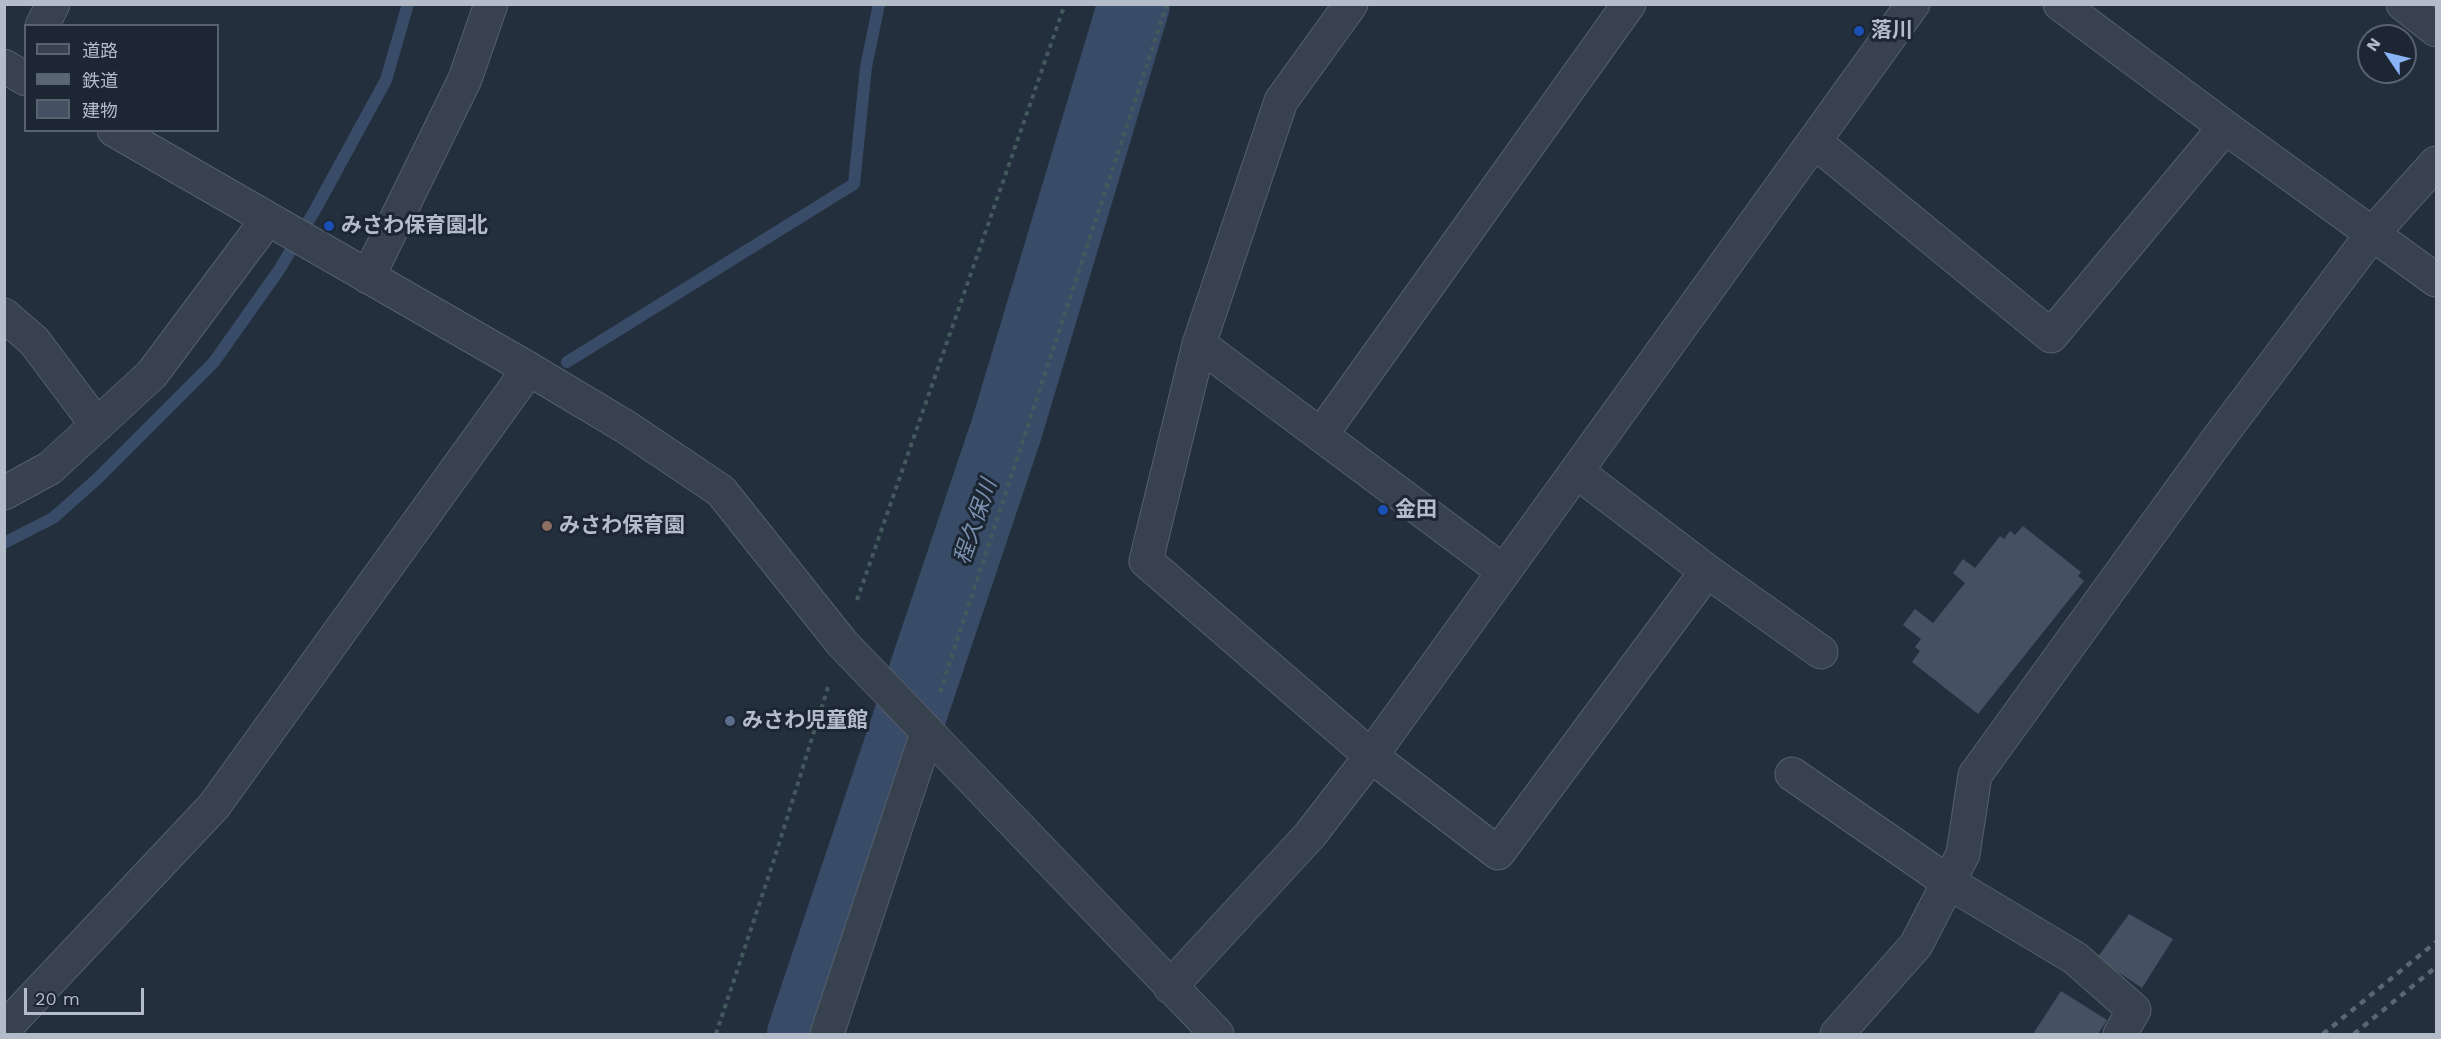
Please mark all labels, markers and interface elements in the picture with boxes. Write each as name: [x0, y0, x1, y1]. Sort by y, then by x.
place label: 落川: [1871, 18, 1913, 44]
legend: [24, 24, 219, 132]
marker: 落川: [1852, 24, 1866, 38]
north arrow: [2357, 24, 2417, 84]
text: N: [2362, 34, 2385, 55]
text: 道路: [82, 40, 118, 61]
text: 鉄道: [82, 70, 118, 91]
text: 建物: [82, 100, 118, 121]
place label: みさわ保育園北: [341, 213, 488, 239]
marker: みさわ保育園北: [322, 219, 336, 233]
water label: 程久保川: [949, 476, 1003, 568]
place label: 金田: [1395, 497, 1437, 523]
marker: 金田: [1376, 503, 1390, 517]
place label: みさわ保育園: [559, 513, 685, 539]
marker: みさわ保育園: [540, 519, 554, 533]
place label: みさわ児童館: [742, 708, 868, 734]
marker: みさわ児童館: [723, 714, 737, 728]
scale bar: [27, 976, 147, 1014]
text: 20 m: [35, 988, 80, 1009]

